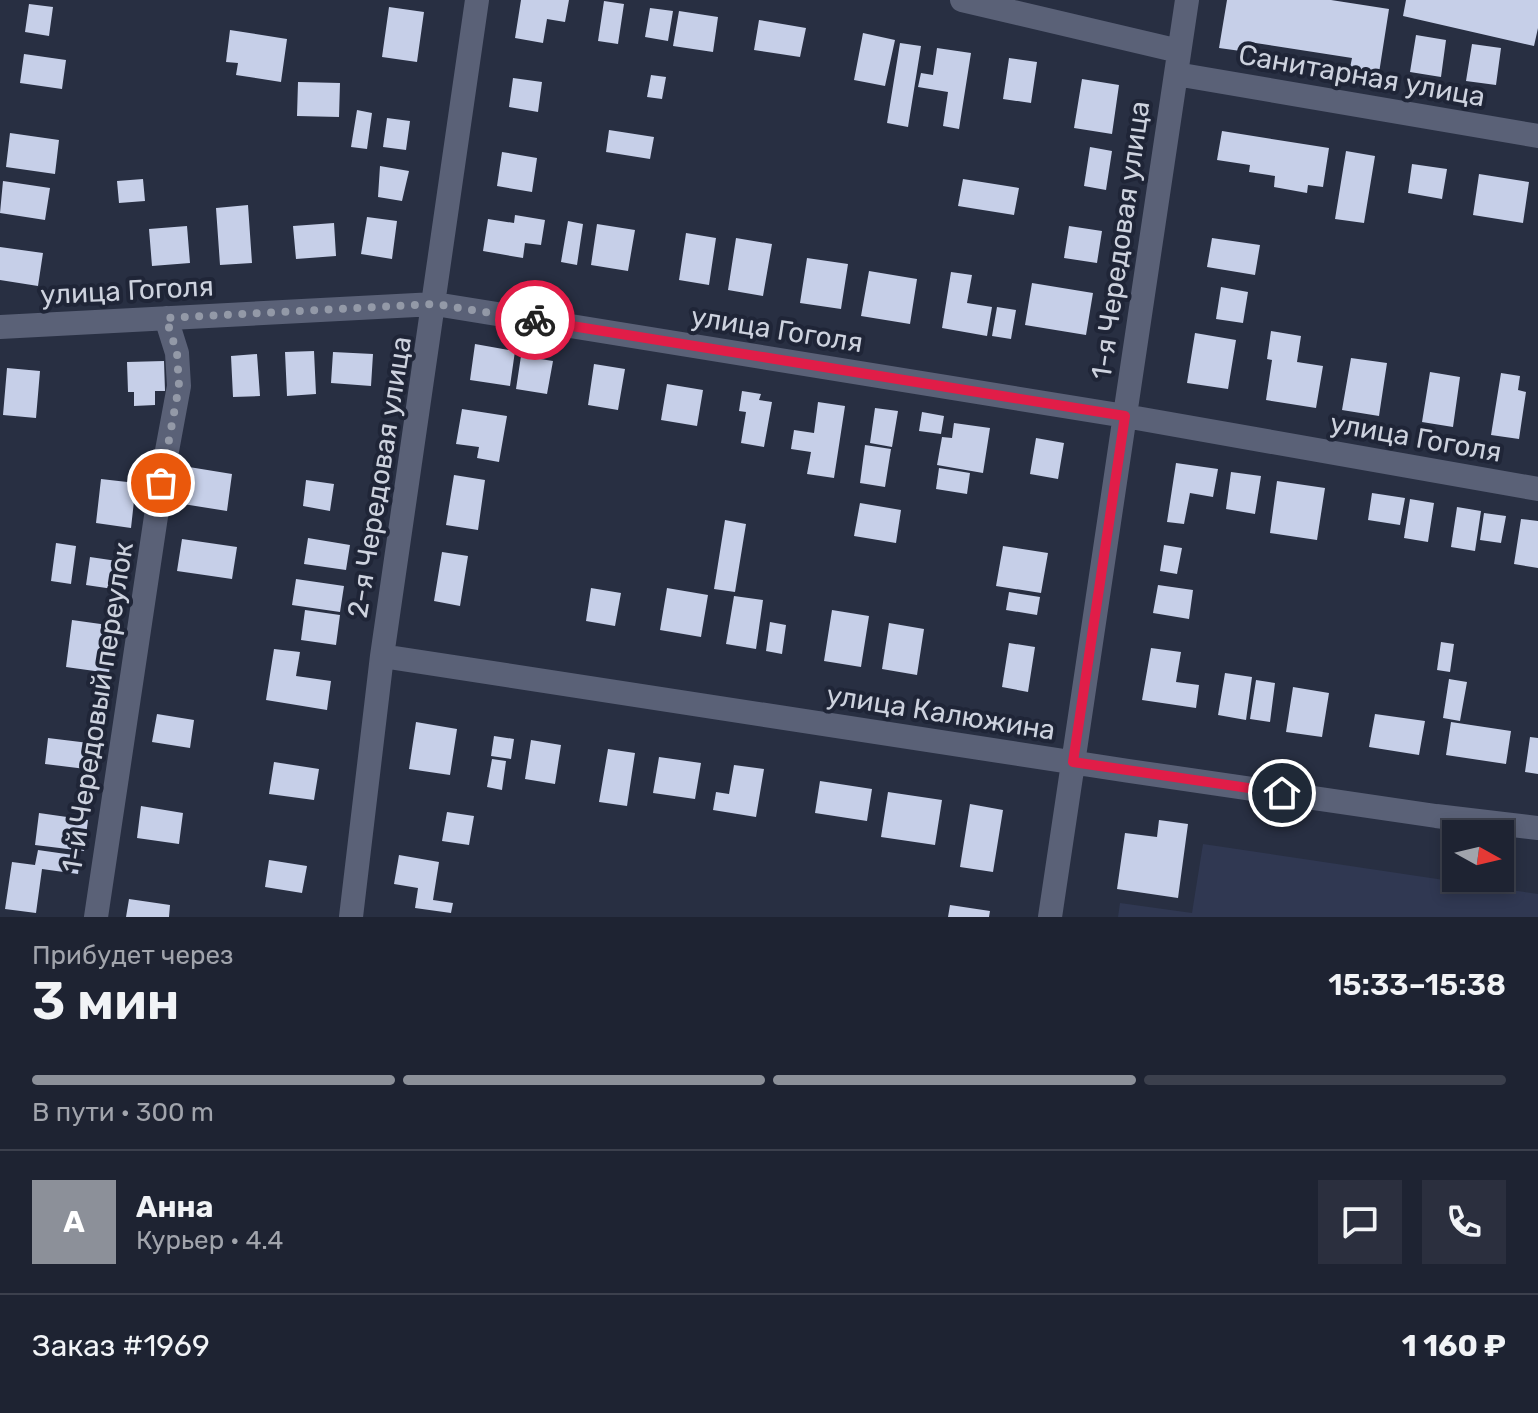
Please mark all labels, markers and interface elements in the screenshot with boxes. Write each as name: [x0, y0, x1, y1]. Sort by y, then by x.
street label: Санитарная улица: [1236, 38, 1488, 113]
street label: 1-я Чередовая улица: [1085, 99, 1156, 381]
street label: улица Гоголя: [39, 269, 215, 312]
courier: [495, 280, 575, 360]
icon: bike: [513, 298, 557, 342]
street label: улица Гоголя: [689, 300, 865, 359]
street label: 2-я Чередовая улица: [341, 334, 418, 620]
street label: улица Гоголя: [1328, 406, 1504, 469]
pin: [127, 449, 195, 517]
icon: bag: [139, 461, 183, 505]
street label: 1-й Чередовый переулок: [55, 540, 140, 875]
street label: улица Калюжина: [824, 678, 1058, 747]
pin: [1248, 759, 1316, 827]
icon: home: [1260, 771, 1304, 815]
north arrow: [1442, 820, 1514, 892]
map controls: [1442, 820, 1514, 892]
text: Прибудет через: [32, 940, 233, 971]
text: 15:33–15:38: [1328, 967, 1506, 1003]
text: 3 мин: [32, 970, 180, 1032]
text: В пути · 300 m: [32, 1097, 214, 1128]
button: chat: [1318, 1180, 1402, 1264]
button: phone: [1422, 1180, 1506, 1264]
text: Анна: [136, 1189, 213, 1225]
text: А: [63, 1204, 85, 1240]
text: Курьер · 4.4: [136, 1225, 284, 1256]
text: Заказ #1969: [32, 1328, 210, 1364]
text: 1 160 ₽: [1402, 1328, 1506, 1364]

